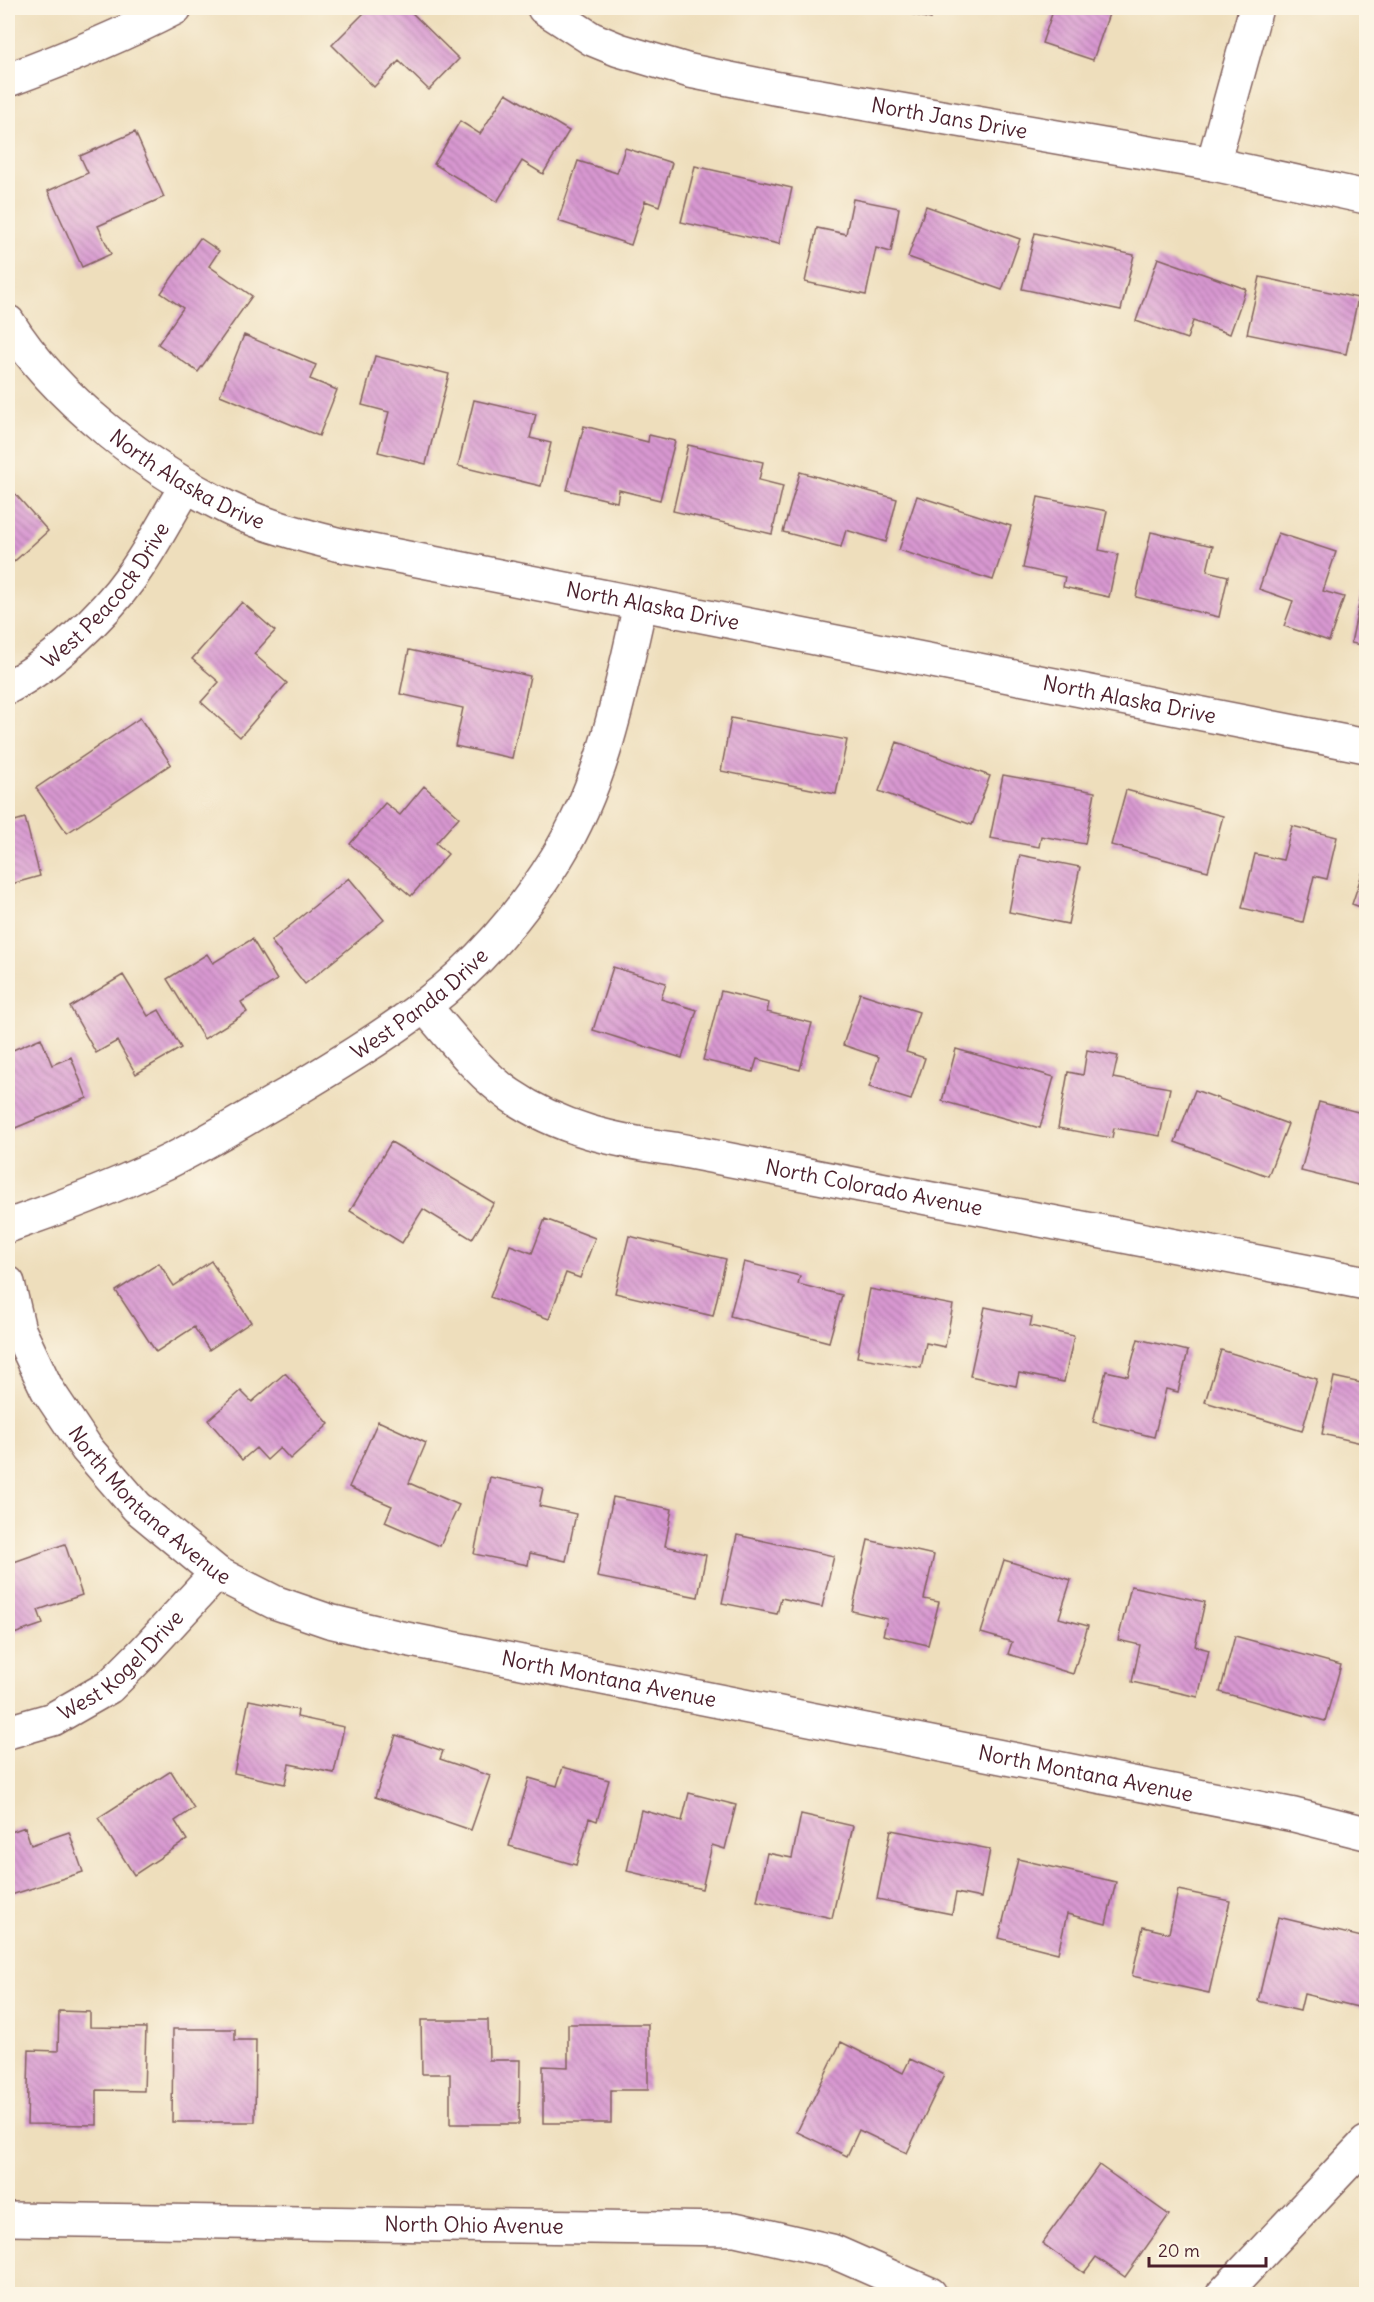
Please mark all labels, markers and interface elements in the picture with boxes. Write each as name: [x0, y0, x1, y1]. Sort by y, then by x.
street label: North Jans Drive: [869, 91, 1030, 145]
street label: North Alaska Drive: [104, 423, 268, 535]
street label: West Peacock Drive: [36, 517, 175, 674]
street label: North Alaska Drive: [564, 575, 742, 636]
street label: North Alaska Drive: [1041, 669, 1219, 729]
street label: West Panda Drive: [346, 942, 494, 1065]
street label: North Colorado Avenue: [763, 1153, 985, 1221]
street label: North Montana Avenue: [62, 1421, 235, 1591]
street label: West Kogel Drive: [53, 1604, 189, 1726]
street label: North Montana Avenue: [499, 1644, 719, 1713]
street label: North Montana Avenue: [976, 1739, 1195, 1808]
street label: North Ohio Avenue: [384, 2210, 564, 2240]
scale bar: [1149, 2230, 1266, 2268]
text: 20 m: [1158, 2239, 1200, 2262]

